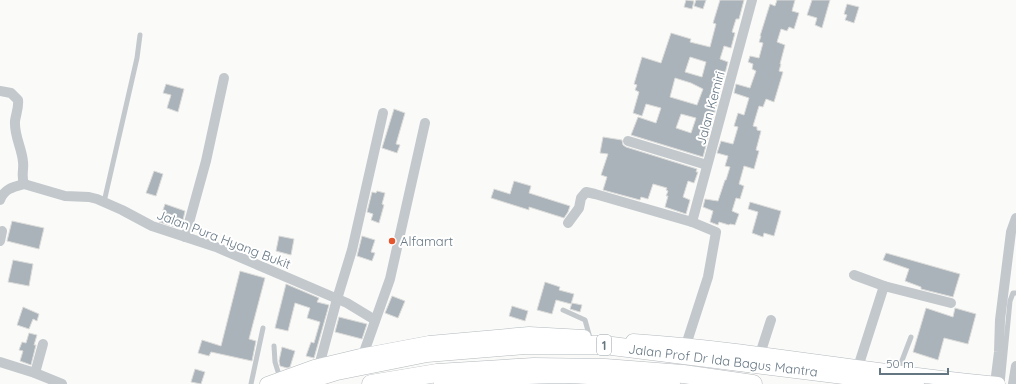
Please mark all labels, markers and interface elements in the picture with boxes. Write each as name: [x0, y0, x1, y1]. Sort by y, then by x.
street label: Jalan Kemiri: [692, 69, 728, 147]
street label: Jalan Pura Hyang Bukit: [155, 206, 293, 272]
place label: Alfamart: [400, 233, 453, 249]
marker: Alfamart: [387, 236, 397, 246]
road number: 1: [597, 335, 611, 355]
street label: Jalan Prof Dr Ida Bagus Mantra: [627, 340, 819, 380]
scale bar: [880, 350, 948, 376]
text: 50 m: [886, 356, 914, 371]

